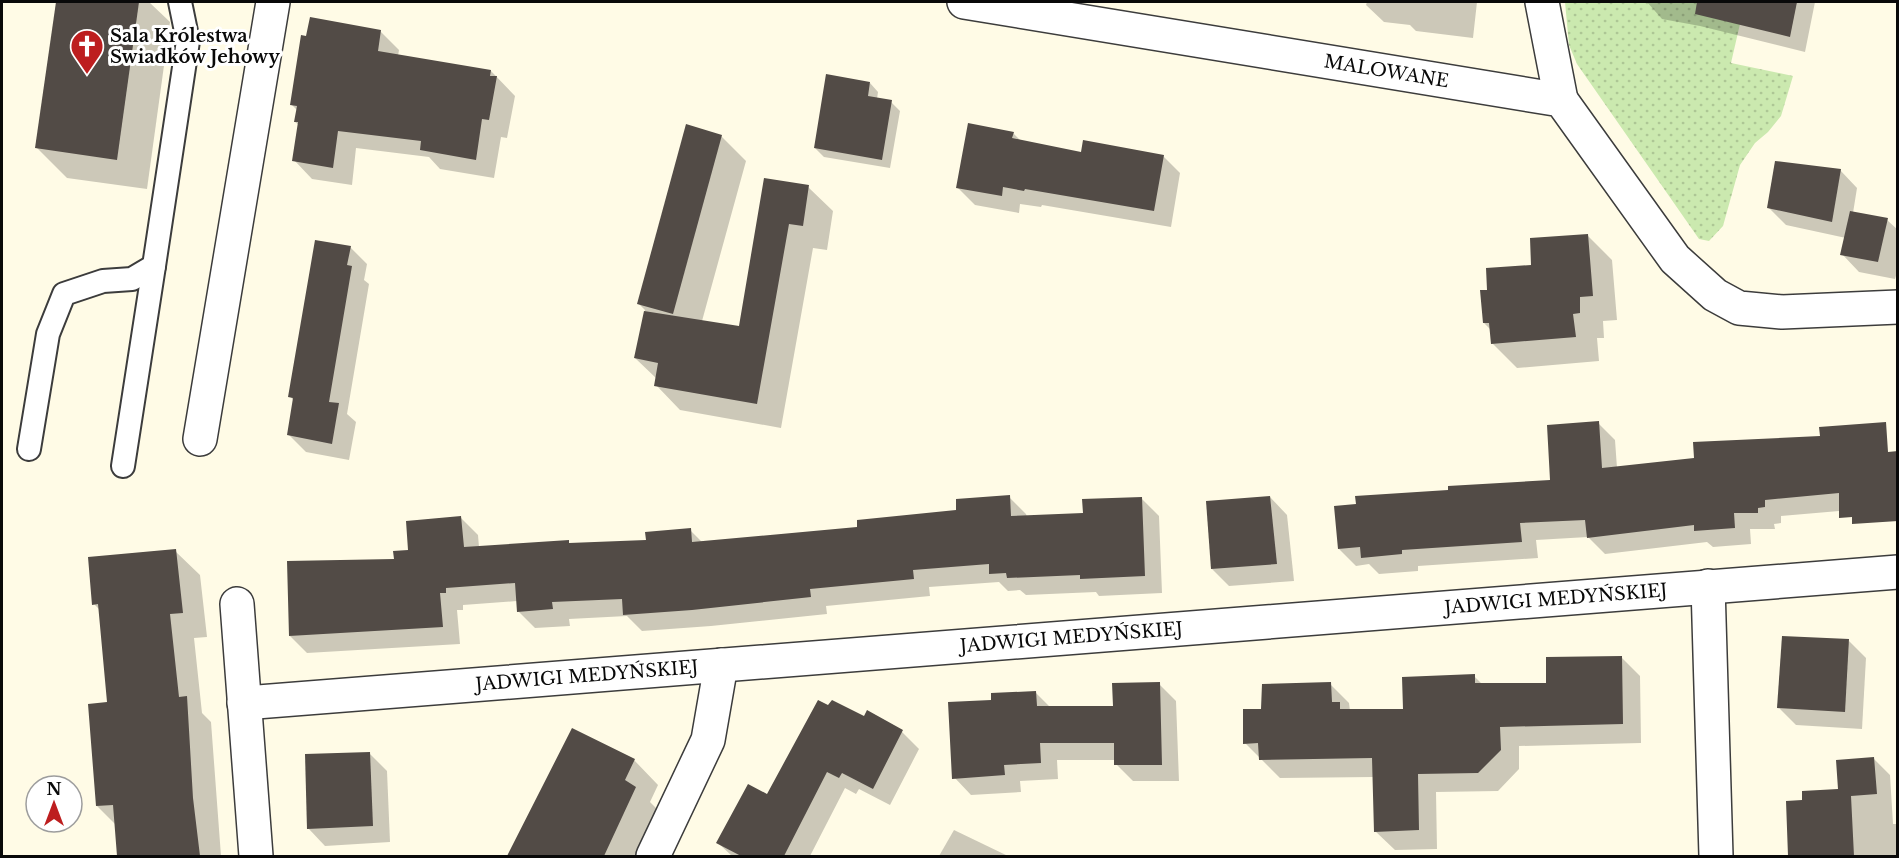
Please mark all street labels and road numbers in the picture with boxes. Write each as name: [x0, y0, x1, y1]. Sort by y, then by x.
street label: MALOWANE: [1322, 50, 1450, 92]
street label: JADWIGI MEDYŃSKIEJ: [1442, 579, 1668, 619]
street label: JADWIGI MEDYŃSKIEJ: [957, 618, 1184, 657]
street label: JADWIGI MEDYŃSKIEJ: [473, 656, 699, 696]

